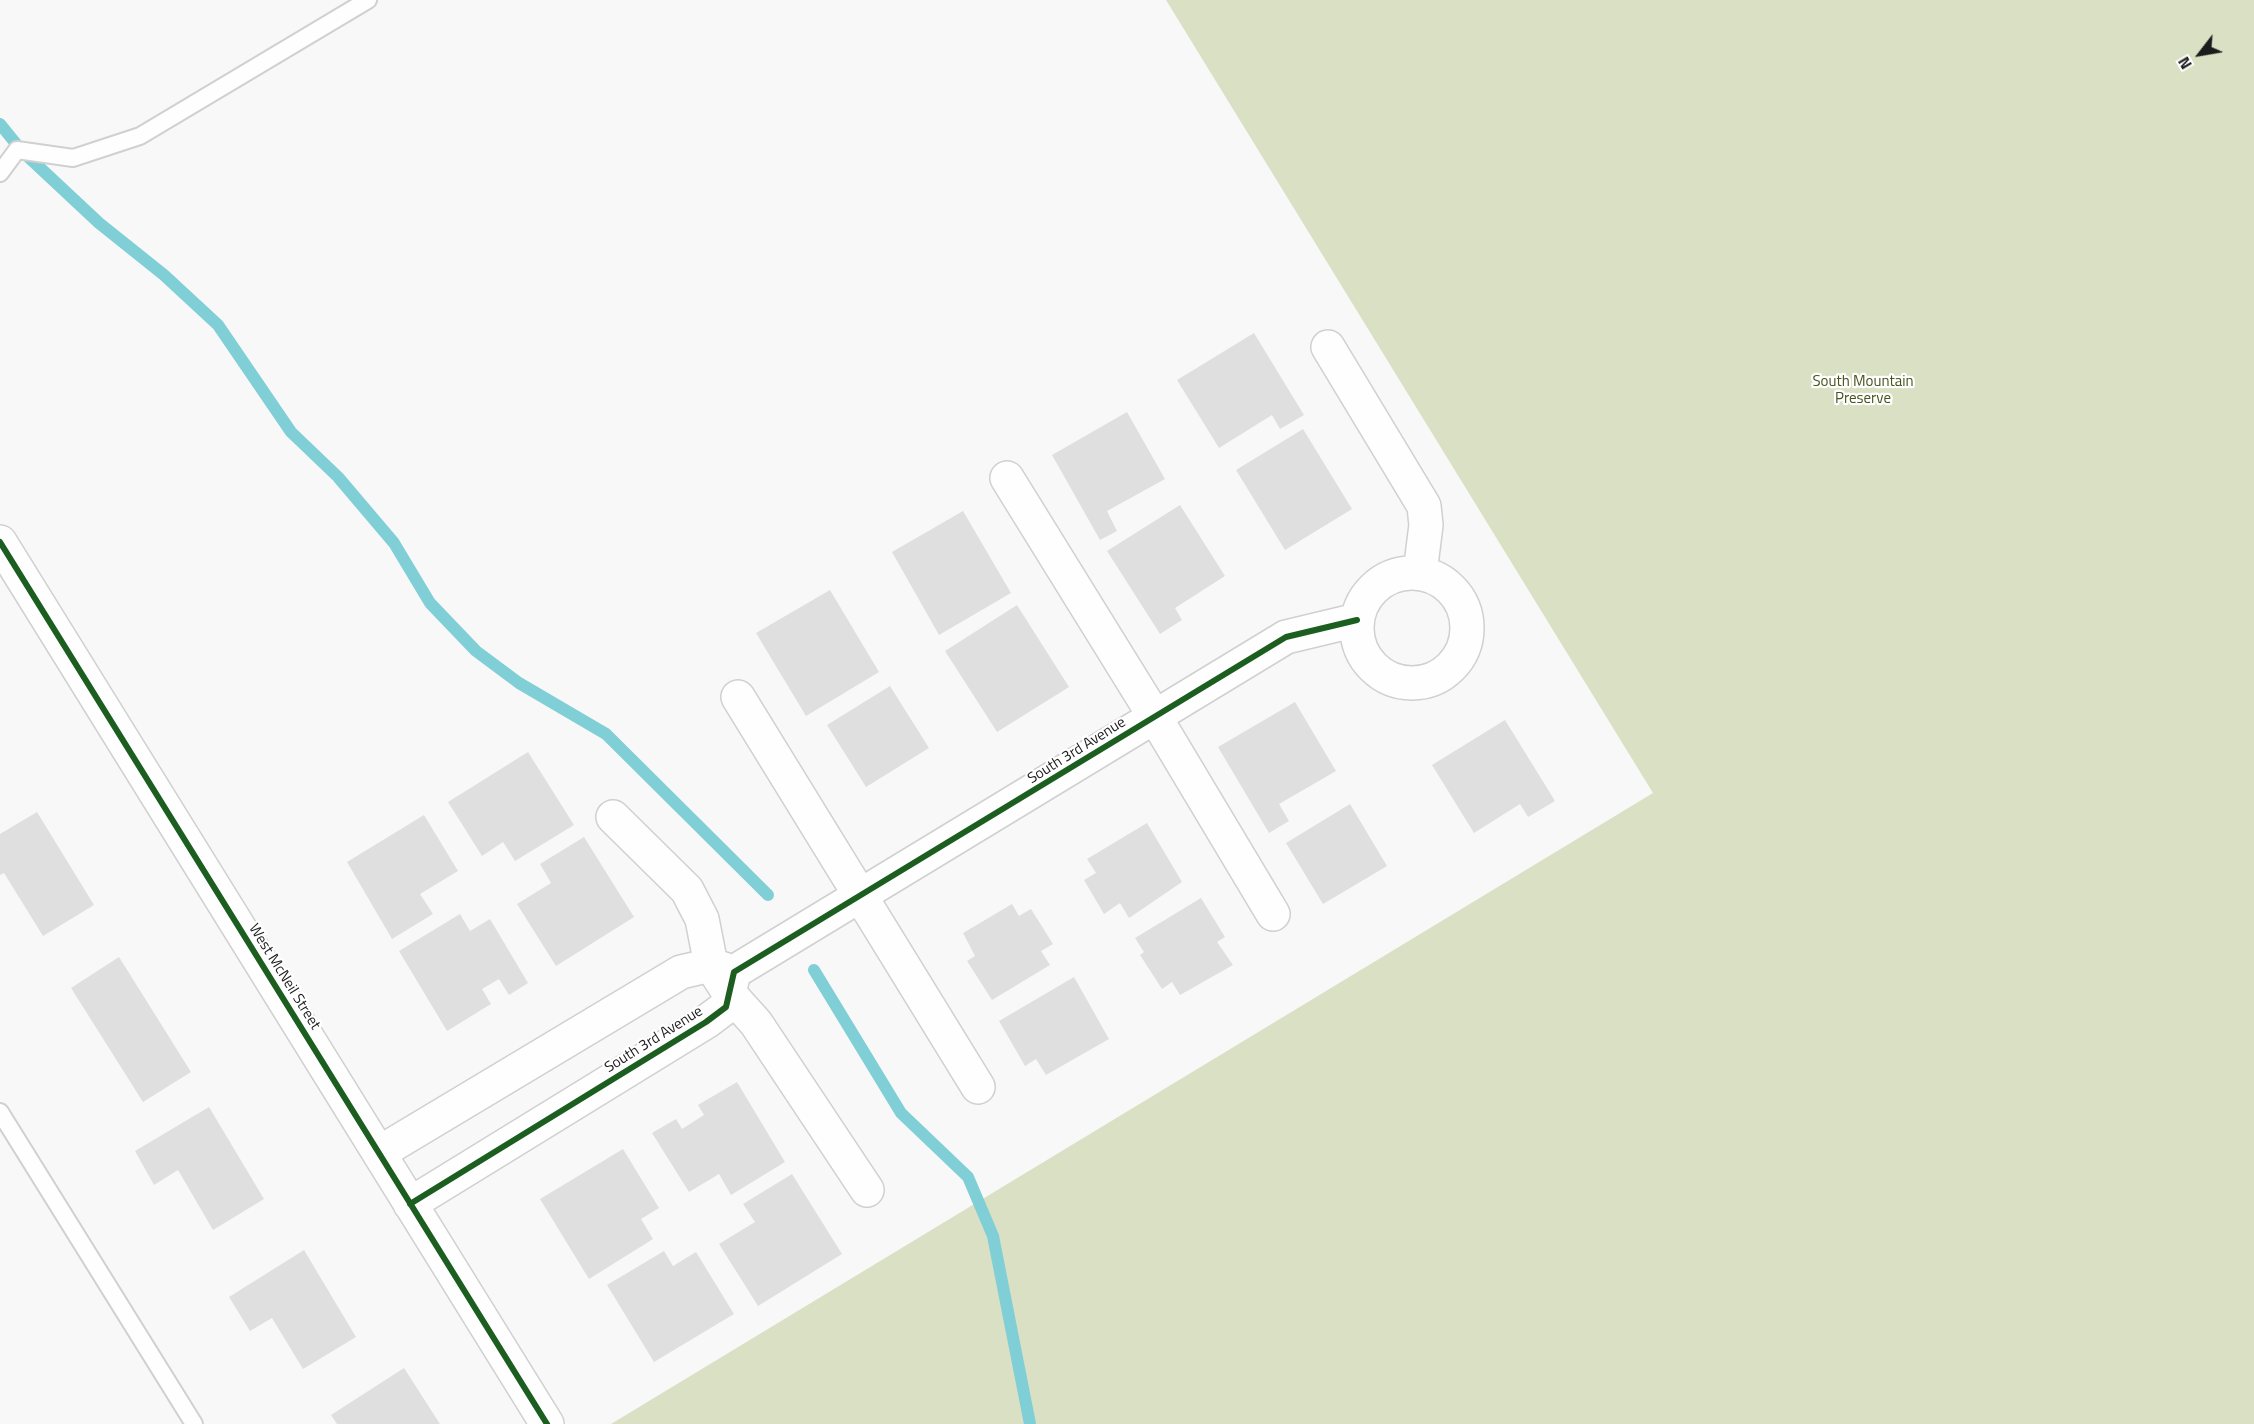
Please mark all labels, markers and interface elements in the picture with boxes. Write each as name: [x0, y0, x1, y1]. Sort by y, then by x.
north arrow: [2170, 24, 2230, 84]
text: N: [2171, 52, 2198, 74]
park label: South Mountain Preserve: [1812, 373, 1914, 408]
street label: South 3rd Avenue: [1025, 714, 1129, 788]
street label: West McNeil Street: [244, 921, 324, 1033]
street label: South 3rd Avenue: [602, 1003, 706, 1077]

